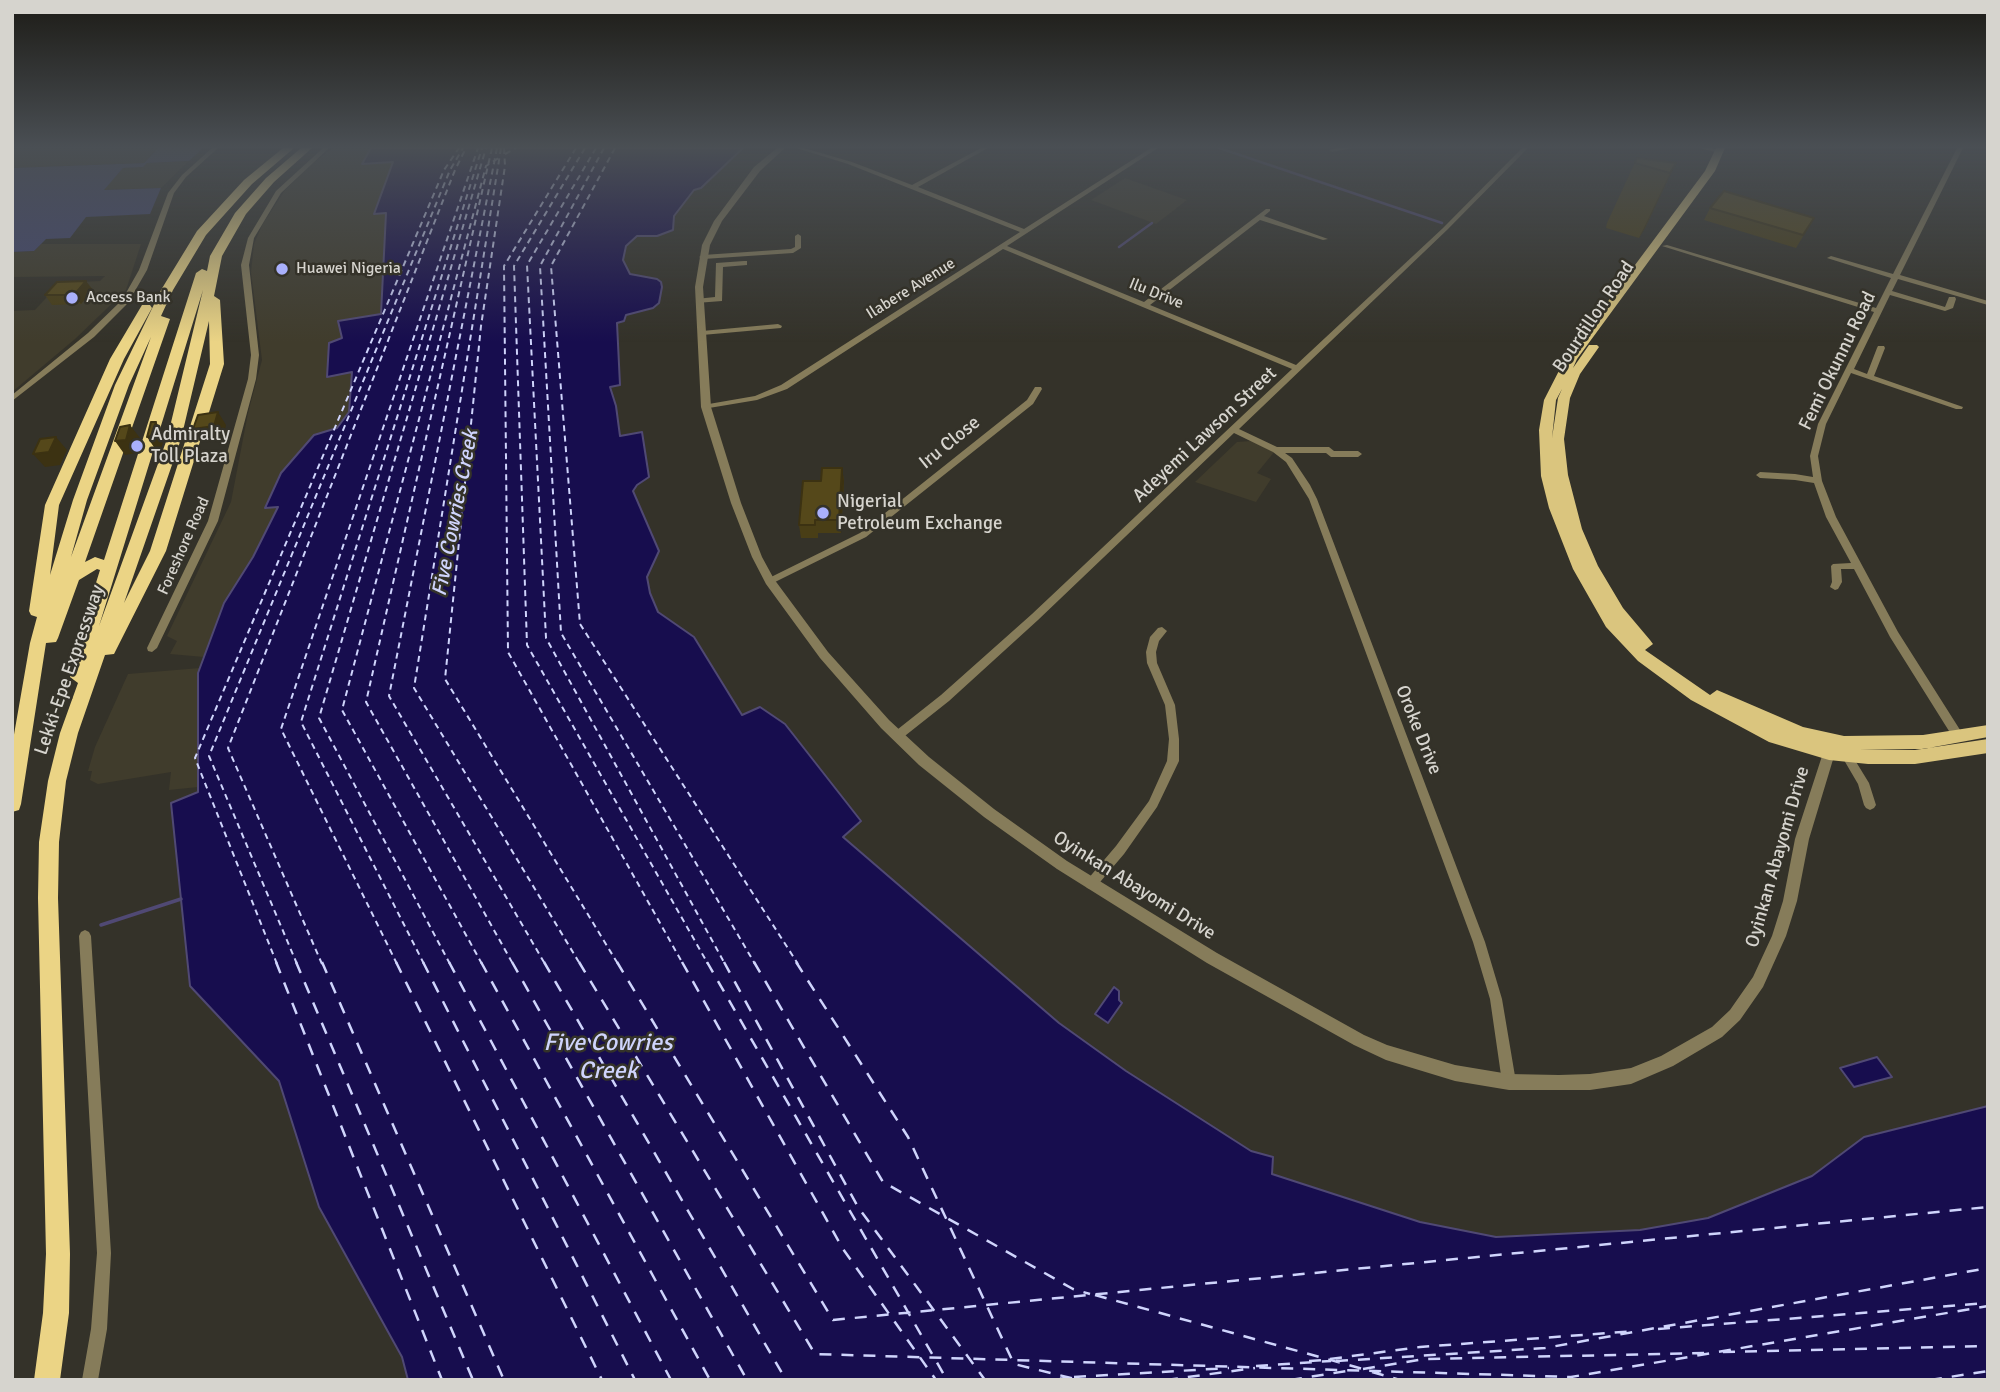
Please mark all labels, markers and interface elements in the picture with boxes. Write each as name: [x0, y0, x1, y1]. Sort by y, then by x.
street label: Ilabere Avenue: [863, 254, 959, 324]
street label: Bourdillon Road: [1548, 257, 1640, 377]
place label: Huawei Nigeria: [296, 259, 401, 279]
marker: Huawei Nigeria: [274, 261, 290, 277]
street label: Ilu Drive: [1126, 274, 1186, 314]
place label: Access Bank: [86, 288, 171, 308]
street label: Femi Okunnu Road: [1795, 288, 1881, 434]
marker: Access Bank: [64, 290, 80, 306]
street label: Adeyemi Lawson Street: [1128, 362, 1282, 508]
street label: Iru Close: [915, 412, 985, 474]
place label: Admiralty Toll Plaza: [151, 424, 230, 468]
water label: Five Cowries Creek: [428, 428, 484, 598]
marker: Admiralty Toll Plaza: [129, 438, 145, 454]
place label: Nigerial Petroleum Exchange: [837, 491, 1003, 535]
street label: Foreshore Road: [154, 494, 214, 598]
marker: Nigerial Petroleum Exchange: [815, 505, 831, 521]
street label: Lekki-Epe Expressway: [30, 582, 110, 758]
street label: Oroke Drive: [1390, 682, 1446, 778]
street label: Oyinkan Abayomi Drive: [1741, 764, 1815, 950]
street label: Oyinkan Abayomi Drive: [1049, 827, 1219, 945]
water label: Five Cowries Creek: [544, 1030, 672, 1086]

